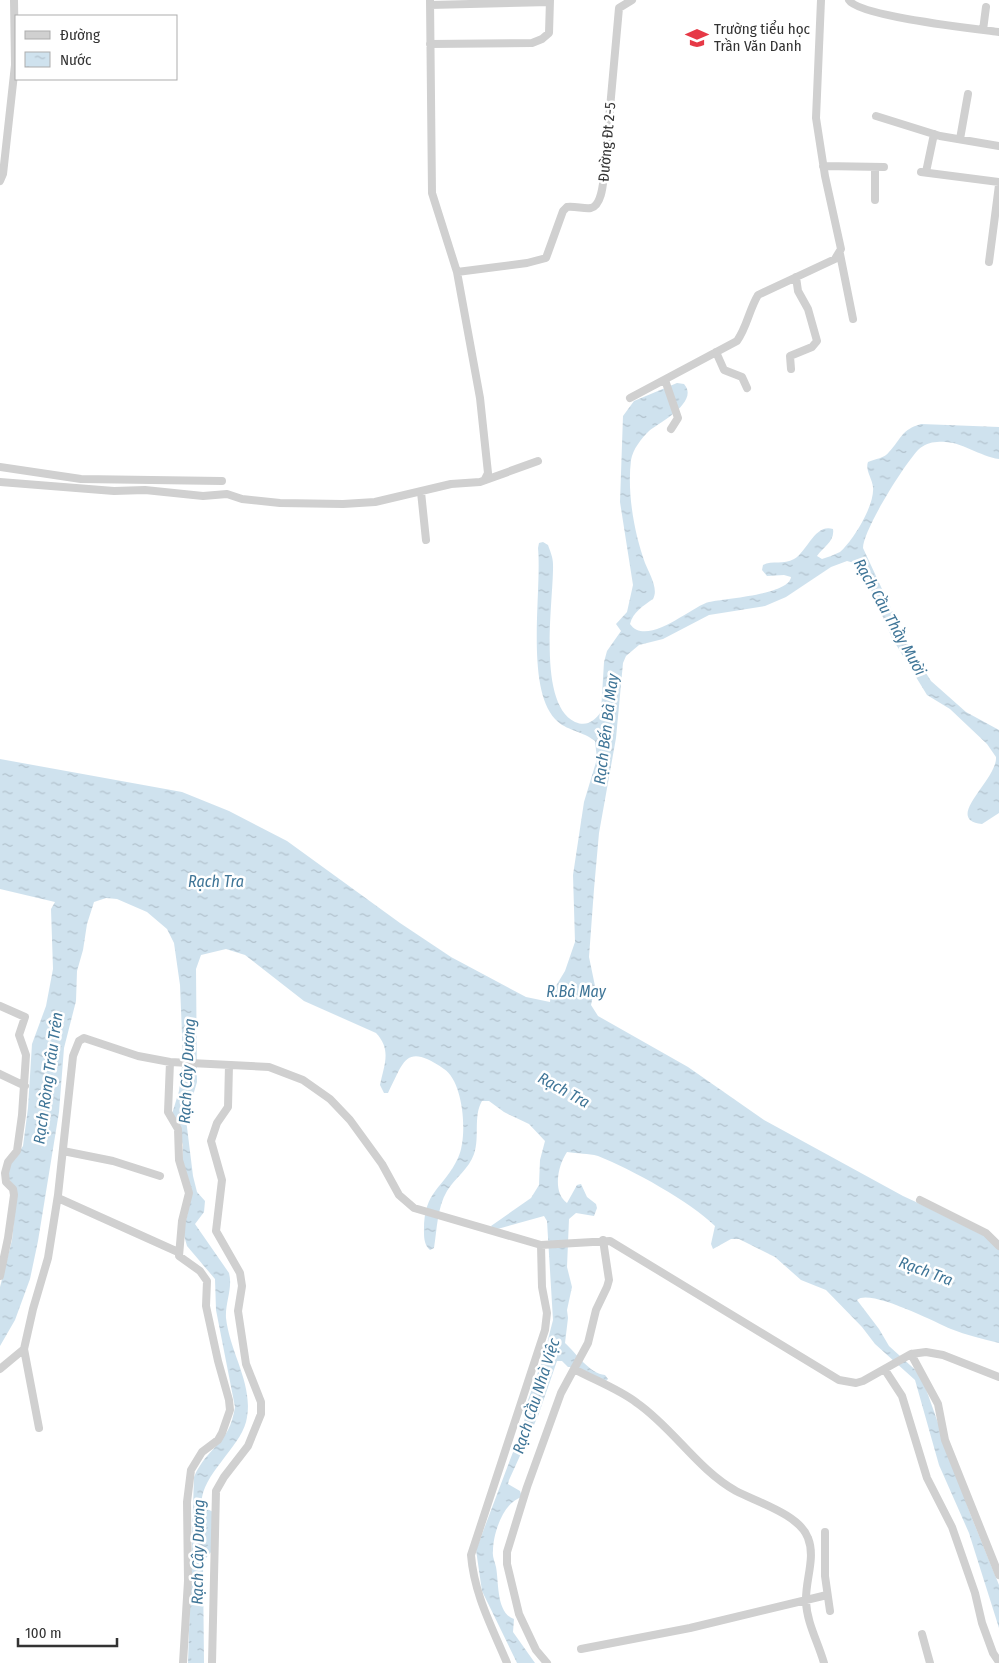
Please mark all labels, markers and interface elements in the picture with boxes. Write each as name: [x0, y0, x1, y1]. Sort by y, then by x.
legend: [15, 15, 178, 80]
place label: Trường tiểu học Trần Văn Danh: [714, 20, 811, 55]
school or university icon: Trường tiểu học Trần Văn Danh: [684, 25, 710, 51]
text: Đường: [60, 26, 100, 44]
text: Nước: [60, 51, 92, 69]
street label: Đường Đt 2-5: [595, 101, 619, 182]
water label: Rạch Cầu Thầy Mười: [850, 555, 931, 679]
water label: Rạch Bến Bà May: [589, 672, 622, 785]
water label: Rạch Tra: [188, 872, 244, 891]
water label: R.Bà May: [546, 982, 607, 1001]
water label: Rạch Ròng Trâu Trên: [29, 1011, 67, 1145]
water label: Rạch Cây Dương: [175, 1018, 199, 1124]
water label: Rạch Tra: [535, 1068, 593, 1112]
water label: Rạch Tra: [896, 1253, 956, 1289]
water label: Rạch Cầu Nhà Việc: [507, 1335, 564, 1456]
water label: Rạch Cây Dương: [188, 1499, 208, 1605]
scale bar: [18, 1616, 116, 1648]
text: 100 m: [25, 1624, 62, 1642]

